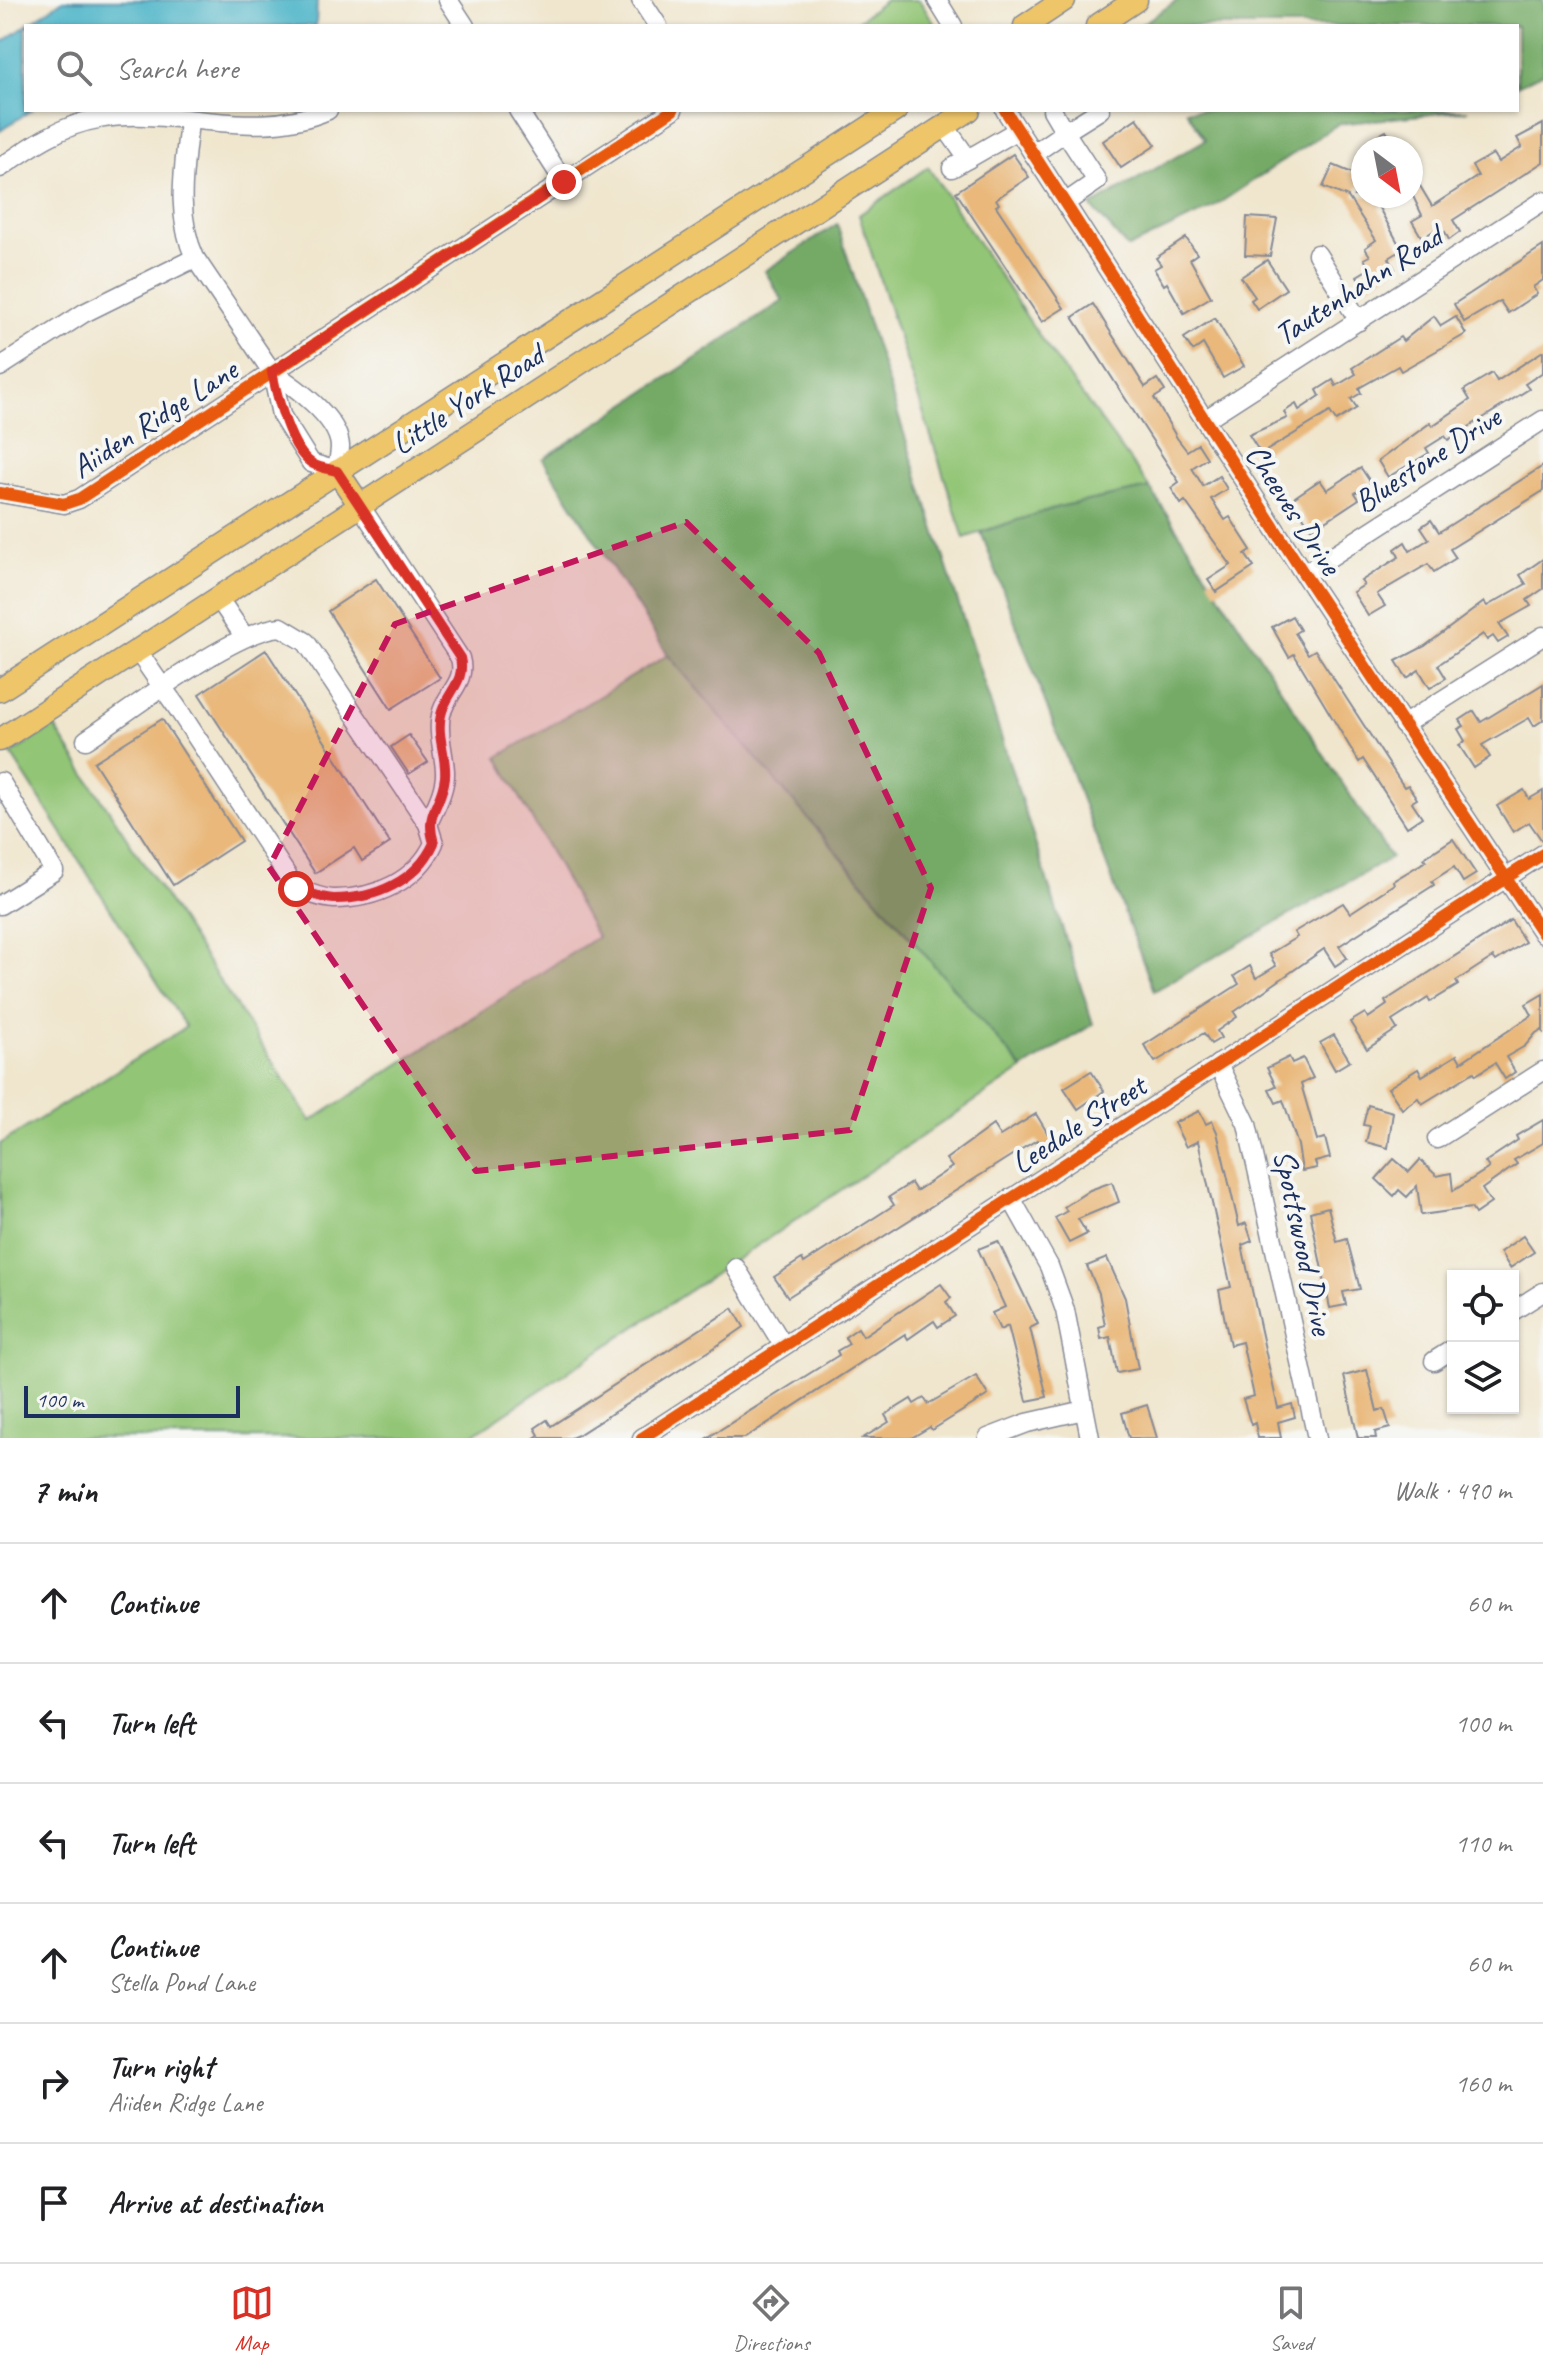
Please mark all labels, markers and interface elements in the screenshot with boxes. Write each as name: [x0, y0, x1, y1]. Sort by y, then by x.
search box: [24, 24, 1519, 112]
icon: search: [52, 46, 96, 90]
text: Search here: [116, 49, 238, 87]
north arrow: [1351, 136, 1423, 208]
route end: [546, 164, 582, 200]
street label: Tautenhahn Road: [1266, 213, 1454, 355]
street label: Little York Road: [383, 333, 555, 464]
street label: Aiiden Ridge Lane: [63, 348, 247, 487]
street label: Bluestone Drive: [1346, 395, 1511, 522]
street label: Cheeves Drive: [1236, 436, 1352, 585]
route start: [278, 871, 314, 907]
street label: Leedale Street: [1003, 1064, 1156, 1183]
street label: Spottswood Drive: [1264, 1146, 1344, 1341]
map controls: [1447, 1270, 1519, 1414]
button: locate: [1447, 1270, 1519, 1342]
button: layers: [1447, 1342, 1519, 1414]
scale bar: [24, 1382, 240, 1418]
text: 100 m: [36, 1386, 83, 1414]
text: 7 min: [32, 1469, 97, 1512]
text: Walk · 490 m: [1394, 1474, 1511, 1507]
icon: ahead: [32, 1581, 76, 1625]
text: Continue: [108, 1584, 198, 1622]
text: 60 m: [1467, 1587, 1511, 1620]
icon: left: [32, 1701, 76, 1745]
text: Turn left: [108, 1704, 195, 1742]
text: 100 m: [1455, 1707, 1511, 1740]
icon: left: [32, 1821, 76, 1865]
text: Turn left: [108, 1824, 195, 1862]
text: 110 m: [1455, 1827, 1511, 1860]
text: Continue: [108, 1928, 198, 1966]
icon: ahead: [32, 1941, 76, 1985]
text: 60 m: [1467, 1947, 1511, 1980]
text: Stella Pond Lane: [108, 1966, 255, 1999]
text: Turn right: [108, 2048, 213, 2086]
icon: right: [32, 2061, 76, 2105]
text: 160 m: [1455, 2067, 1511, 2100]
text: Aiiden Ridge Lane: [108, 2086, 262, 2119]
icon: arrive: [32, 2181, 76, 2225]
text: Arrive at destination: [108, 2184, 323, 2222]
tab: Map: [230, 2281, 274, 2357]
tab: Directions: [733, 2281, 810, 2357]
tab: Saved: [1269, 2281, 1313, 2357]

